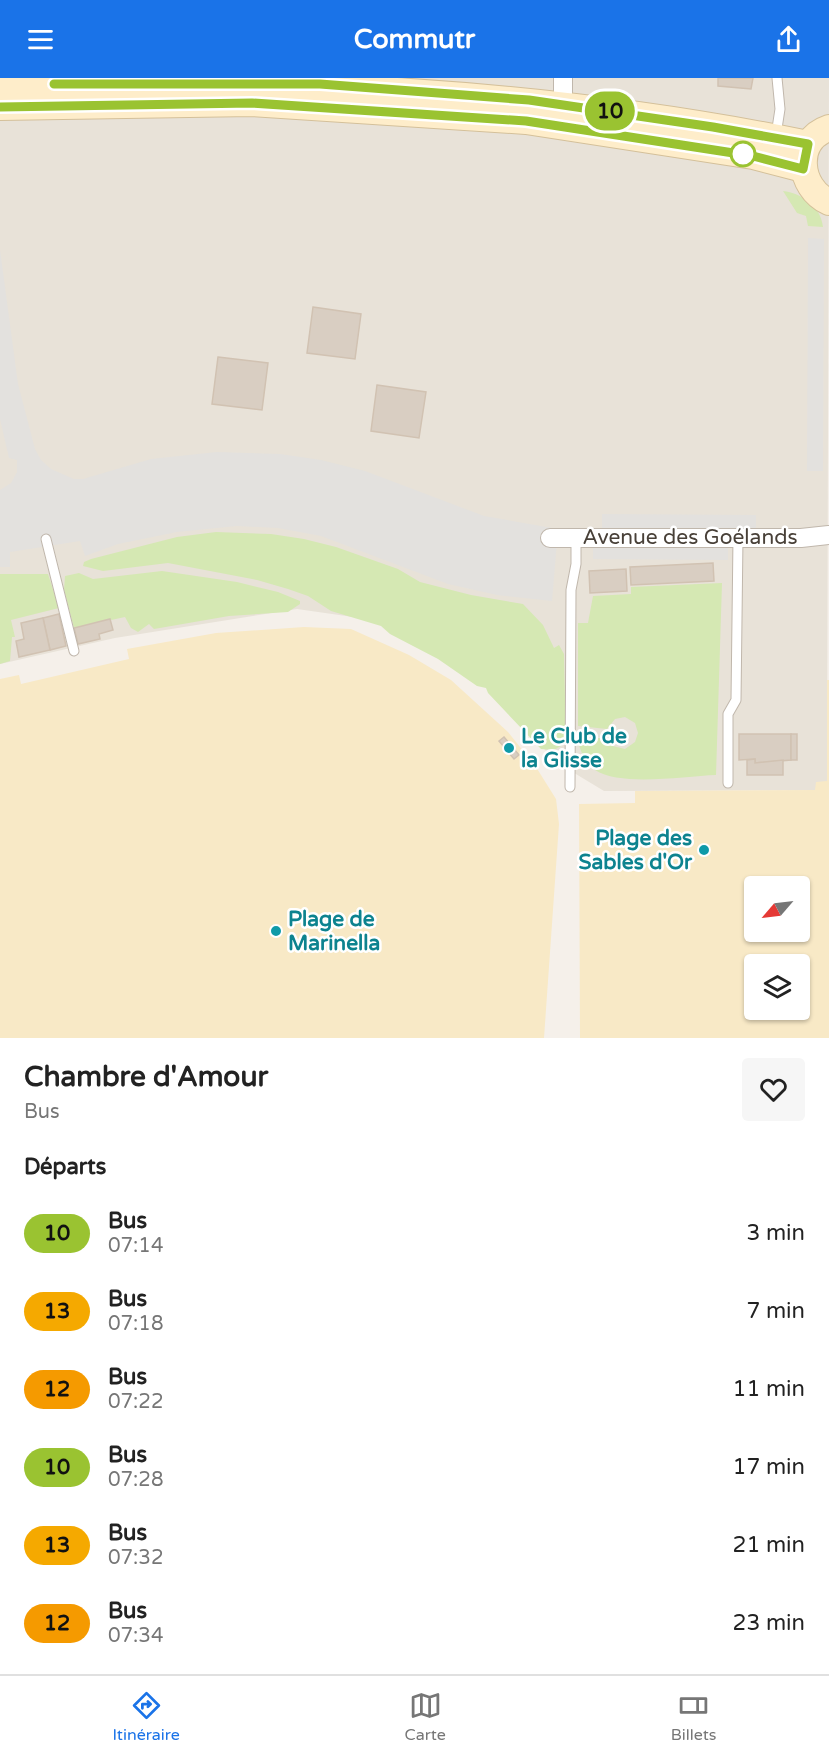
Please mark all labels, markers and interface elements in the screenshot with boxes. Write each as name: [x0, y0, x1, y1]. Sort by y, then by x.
icon: menu: [24, 23, 57, 56]
text: Commutr: [354, 23, 475, 56]
icon: share: [772, 23, 805, 56]
line badge: 10: [583, 92, 637, 130]
text: 10: [597, 99, 623, 124]
unlabelled marker: [730, 141, 756, 167]
street label: Avenue des Goélands: [583, 525, 798, 550]
place label: Le Club de la Glisse: [521, 724, 627, 773]
marker: Le Club de la Glisse: [502, 741, 516, 755]
place label: Plage des Sables d'Or: [579, 826, 693, 875]
marker: Plage des Sables d'Or: [697, 843, 711, 857]
north arrow: [744, 876, 810, 942]
map controls: [744, 876, 810, 1020]
place label: Plage de Marinella: [288, 907, 380, 956]
marker: Plage de Marinella: [269, 924, 283, 938]
button: layers: [744, 954, 810, 1020]
button: heart: [742, 1058, 805, 1121]
text: Chambre d'Amour: [24, 1060, 268, 1094]
text: Bus: [24, 1100, 60, 1124]
text: Départs: [24, 1154, 106, 1180]
text: Bus: [108, 1208, 147, 1234]
text: 3 min: [746, 1220, 805, 1246]
text: 10: [44, 1221, 70, 1246]
text: 07:14: [108, 1234, 163, 1258]
text: Bus: [108, 1286, 147, 1312]
text: 7 min: [746, 1298, 805, 1324]
text: 13: [44, 1299, 70, 1324]
text: 07:18: [108, 1312, 163, 1336]
text: Bus: [108, 1364, 147, 1390]
text: 11 min: [733, 1376, 805, 1402]
text: 12: [44, 1377, 70, 1402]
text: 07:22: [108, 1390, 163, 1414]
text: Bus: [108, 1442, 147, 1468]
text: 17 min: [733, 1454, 805, 1480]
text: 10: [44, 1455, 70, 1480]
text: 07:28: [108, 1468, 163, 1492]
text: Bus: [108, 1520, 147, 1546]
text: 21 min: [733, 1532, 805, 1558]
text: 13: [44, 1533, 70, 1558]
text: 07:32: [108, 1546, 163, 1570]
text: Bus: [108, 1598, 147, 1624]
text: 23 min: [733, 1610, 805, 1636]
text: 12: [44, 1611, 70, 1636]
text: 07:34: [108, 1624, 163, 1648]
tab: Itinéraire: [112, 1689, 180, 1745]
tab: Carte: [405, 1689, 446, 1745]
tab: Billets: [671, 1689, 717, 1745]

